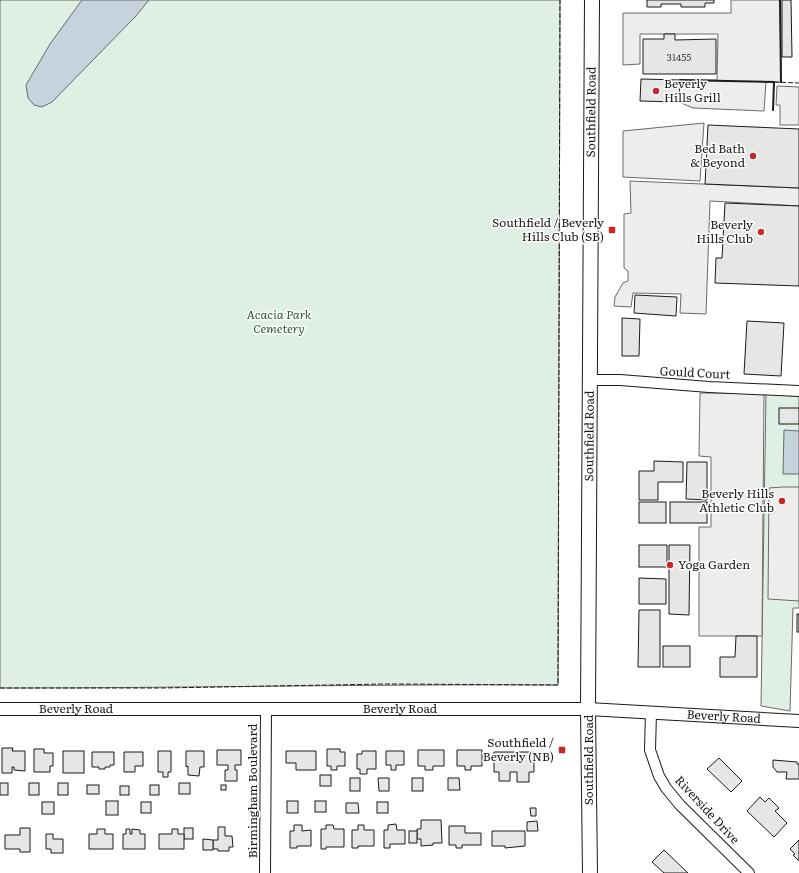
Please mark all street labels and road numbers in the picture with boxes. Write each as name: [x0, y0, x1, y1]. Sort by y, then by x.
street label: Southfield Road: [581, 66, 600, 157]
street label: Gould Court: [659, 361, 731, 383]
street label: Southfield Road: [579, 390, 598, 481]
street label: Beverly Road: [39, 699, 114, 717]
street label: Beverly Road: [363, 699, 438, 717]
street label: Beverly Road: [686, 705, 762, 727]
street label: Southfield Road: [579, 714, 597, 805]
street label: Birmingham Boulevard: [243, 723, 261, 858]
street label: Riverside Drive: [671, 771, 744, 848]

